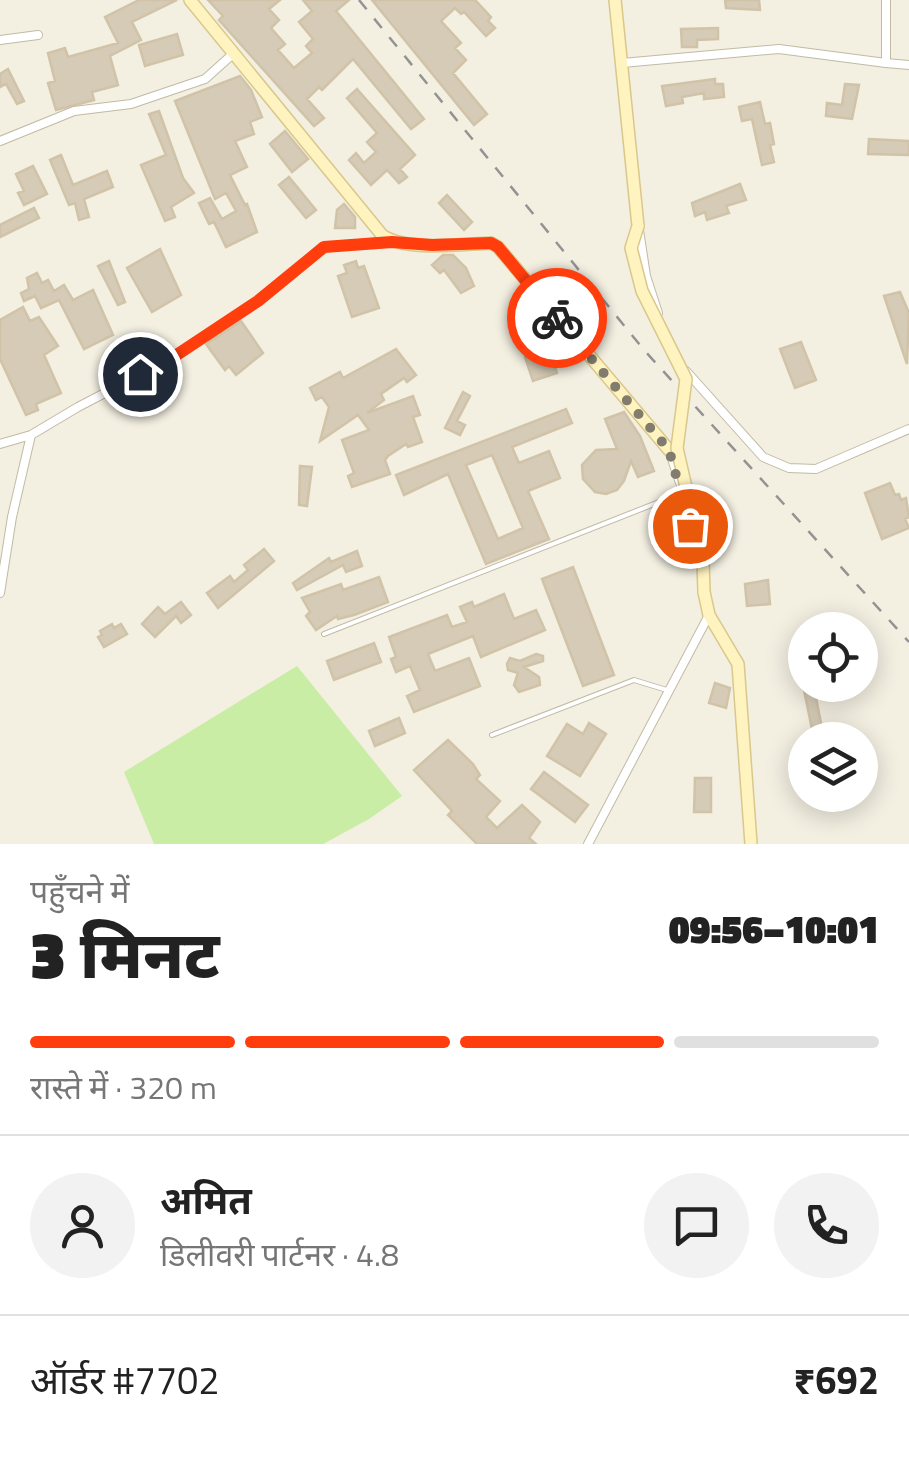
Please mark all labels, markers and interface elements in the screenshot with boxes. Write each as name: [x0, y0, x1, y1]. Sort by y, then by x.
courier: [507, 268, 607, 368]
icon: bike: [530, 291, 585, 346]
pin: [98, 332, 183, 417]
icon: home: [113, 347, 168, 402]
pin: [648, 484, 733, 569]
icon: bag: [663, 499, 718, 554]
map controls: [788, 612, 878, 812]
button: locate: [788, 612, 878, 702]
button: layers: [788, 722, 878, 812]
text: पहुँचने में: [30, 867, 129, 915]
text: 09:56–10:01: [669, 900, 879, 958]
text: 3 मिनट: [30, 904, 220, 1003]
text: रास्ते में · 320 m: [30, 1063, 217, 1111]
text: अमित: [160, 1171, 252, 1229]
button: person: [30, 1173, 135, 1278]
button: chat: [644, 1173, 749, 1278]
button: phone: [774, 1173, 879, 1278]
text: डिलीवरी पार्टनर · 4.8: [160, 1230, 399, 1278]
text: ऑर्डर #7702: [30, 1351, 220, 1409]
text: ₹692: [793, 1351, 879, 1409]

